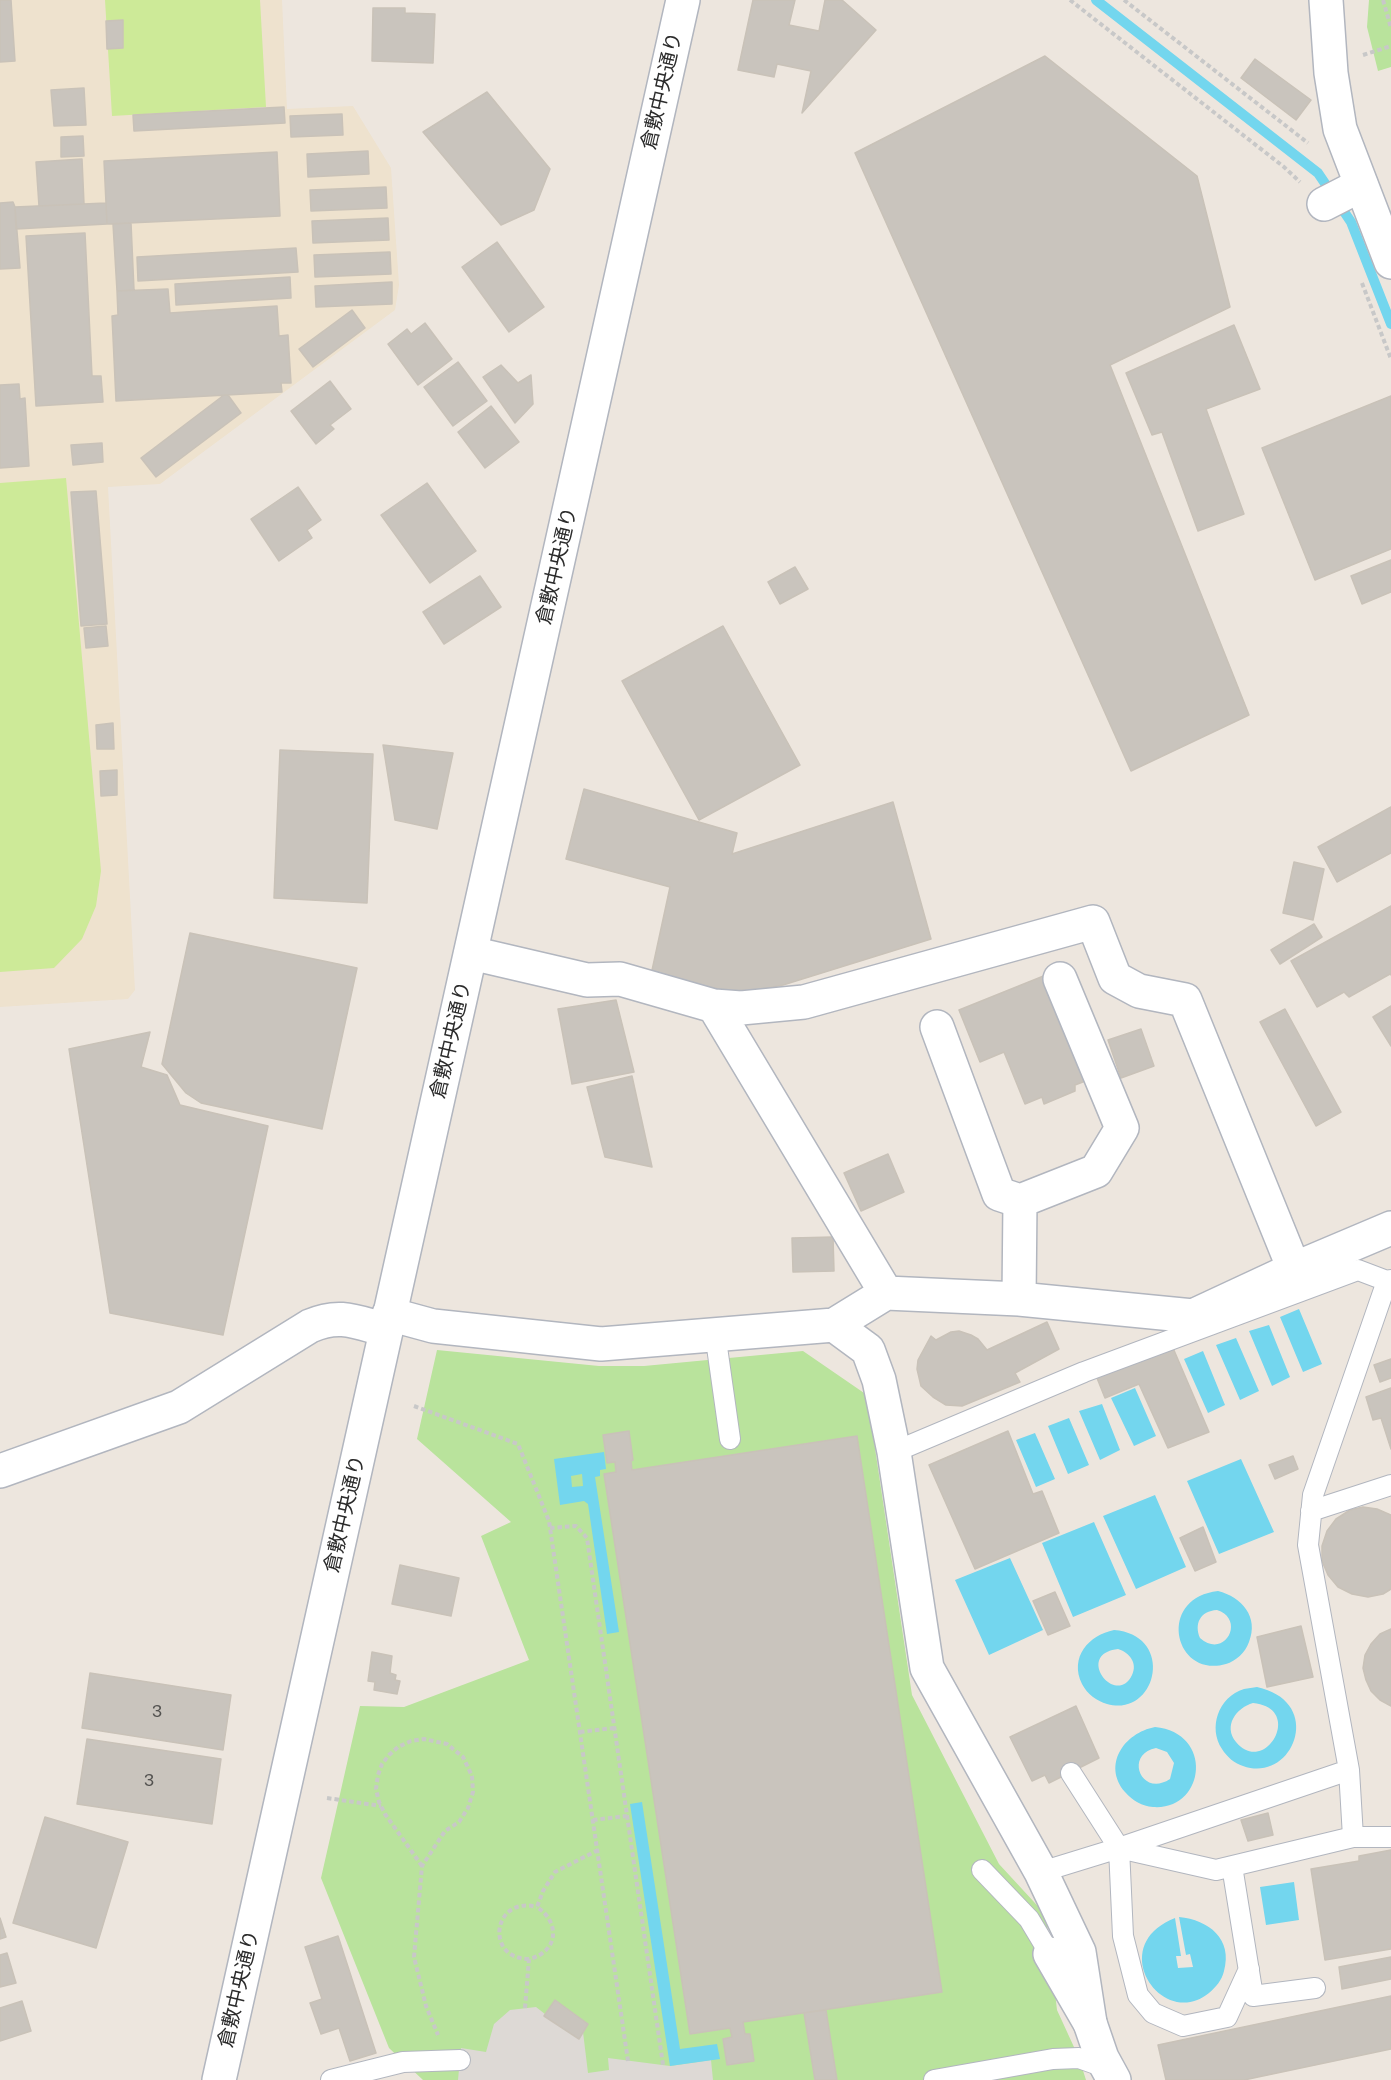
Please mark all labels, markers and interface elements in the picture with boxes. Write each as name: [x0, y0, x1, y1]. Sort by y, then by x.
street label: 倉敷中央通り: [637, 30, 687, 152]
street label: 倉敷中央通り: [532, 505, 582, 627]
street label: 倉敷中央通り: [426, 979, 476, 1101]
street label: 倉敷中央通り: [320, 1453, 370, 1575]
house number: 3: [152, 1702, 162, 1722]
house number: 3: [144, 1771, 154, 1791]
street label: 倉敷中央通り: [214, 1928, 264, 2050]

